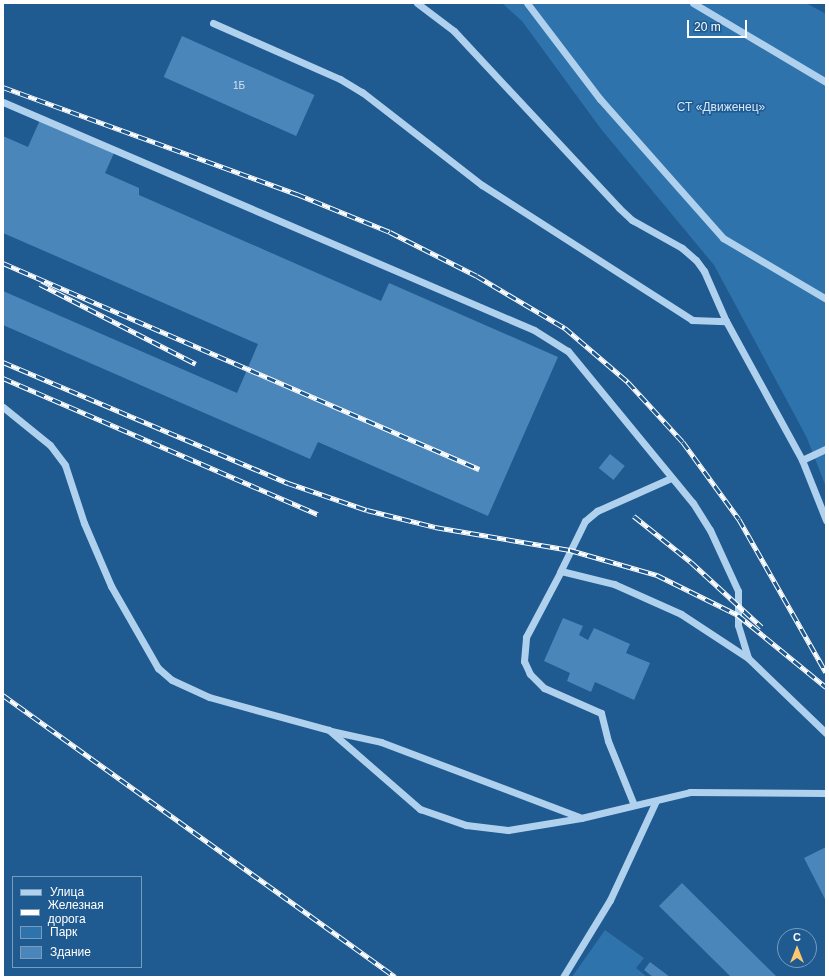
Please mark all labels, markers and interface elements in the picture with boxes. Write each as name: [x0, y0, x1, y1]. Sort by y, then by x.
scale bar: [689, 12, 749, 38]
text: 20 m: [694, 20, 721, 34]
house number: 1Б: [233, 80, 245, 92]
park label: СТ «Движенец»: [677, 101, 765, 115]
legend: [12, 876, 142, 968]
text: Улица: [50, 885, 84, 899]
text: Железная дорога: [48, 898, 104, 926]
text: Парк: [50, 925, 77, 939]
north arrow: [777, 928, 817, 968]
text: С: [793, 931, 801, 943]
text: Здание: [50, 945, 91, 959]

